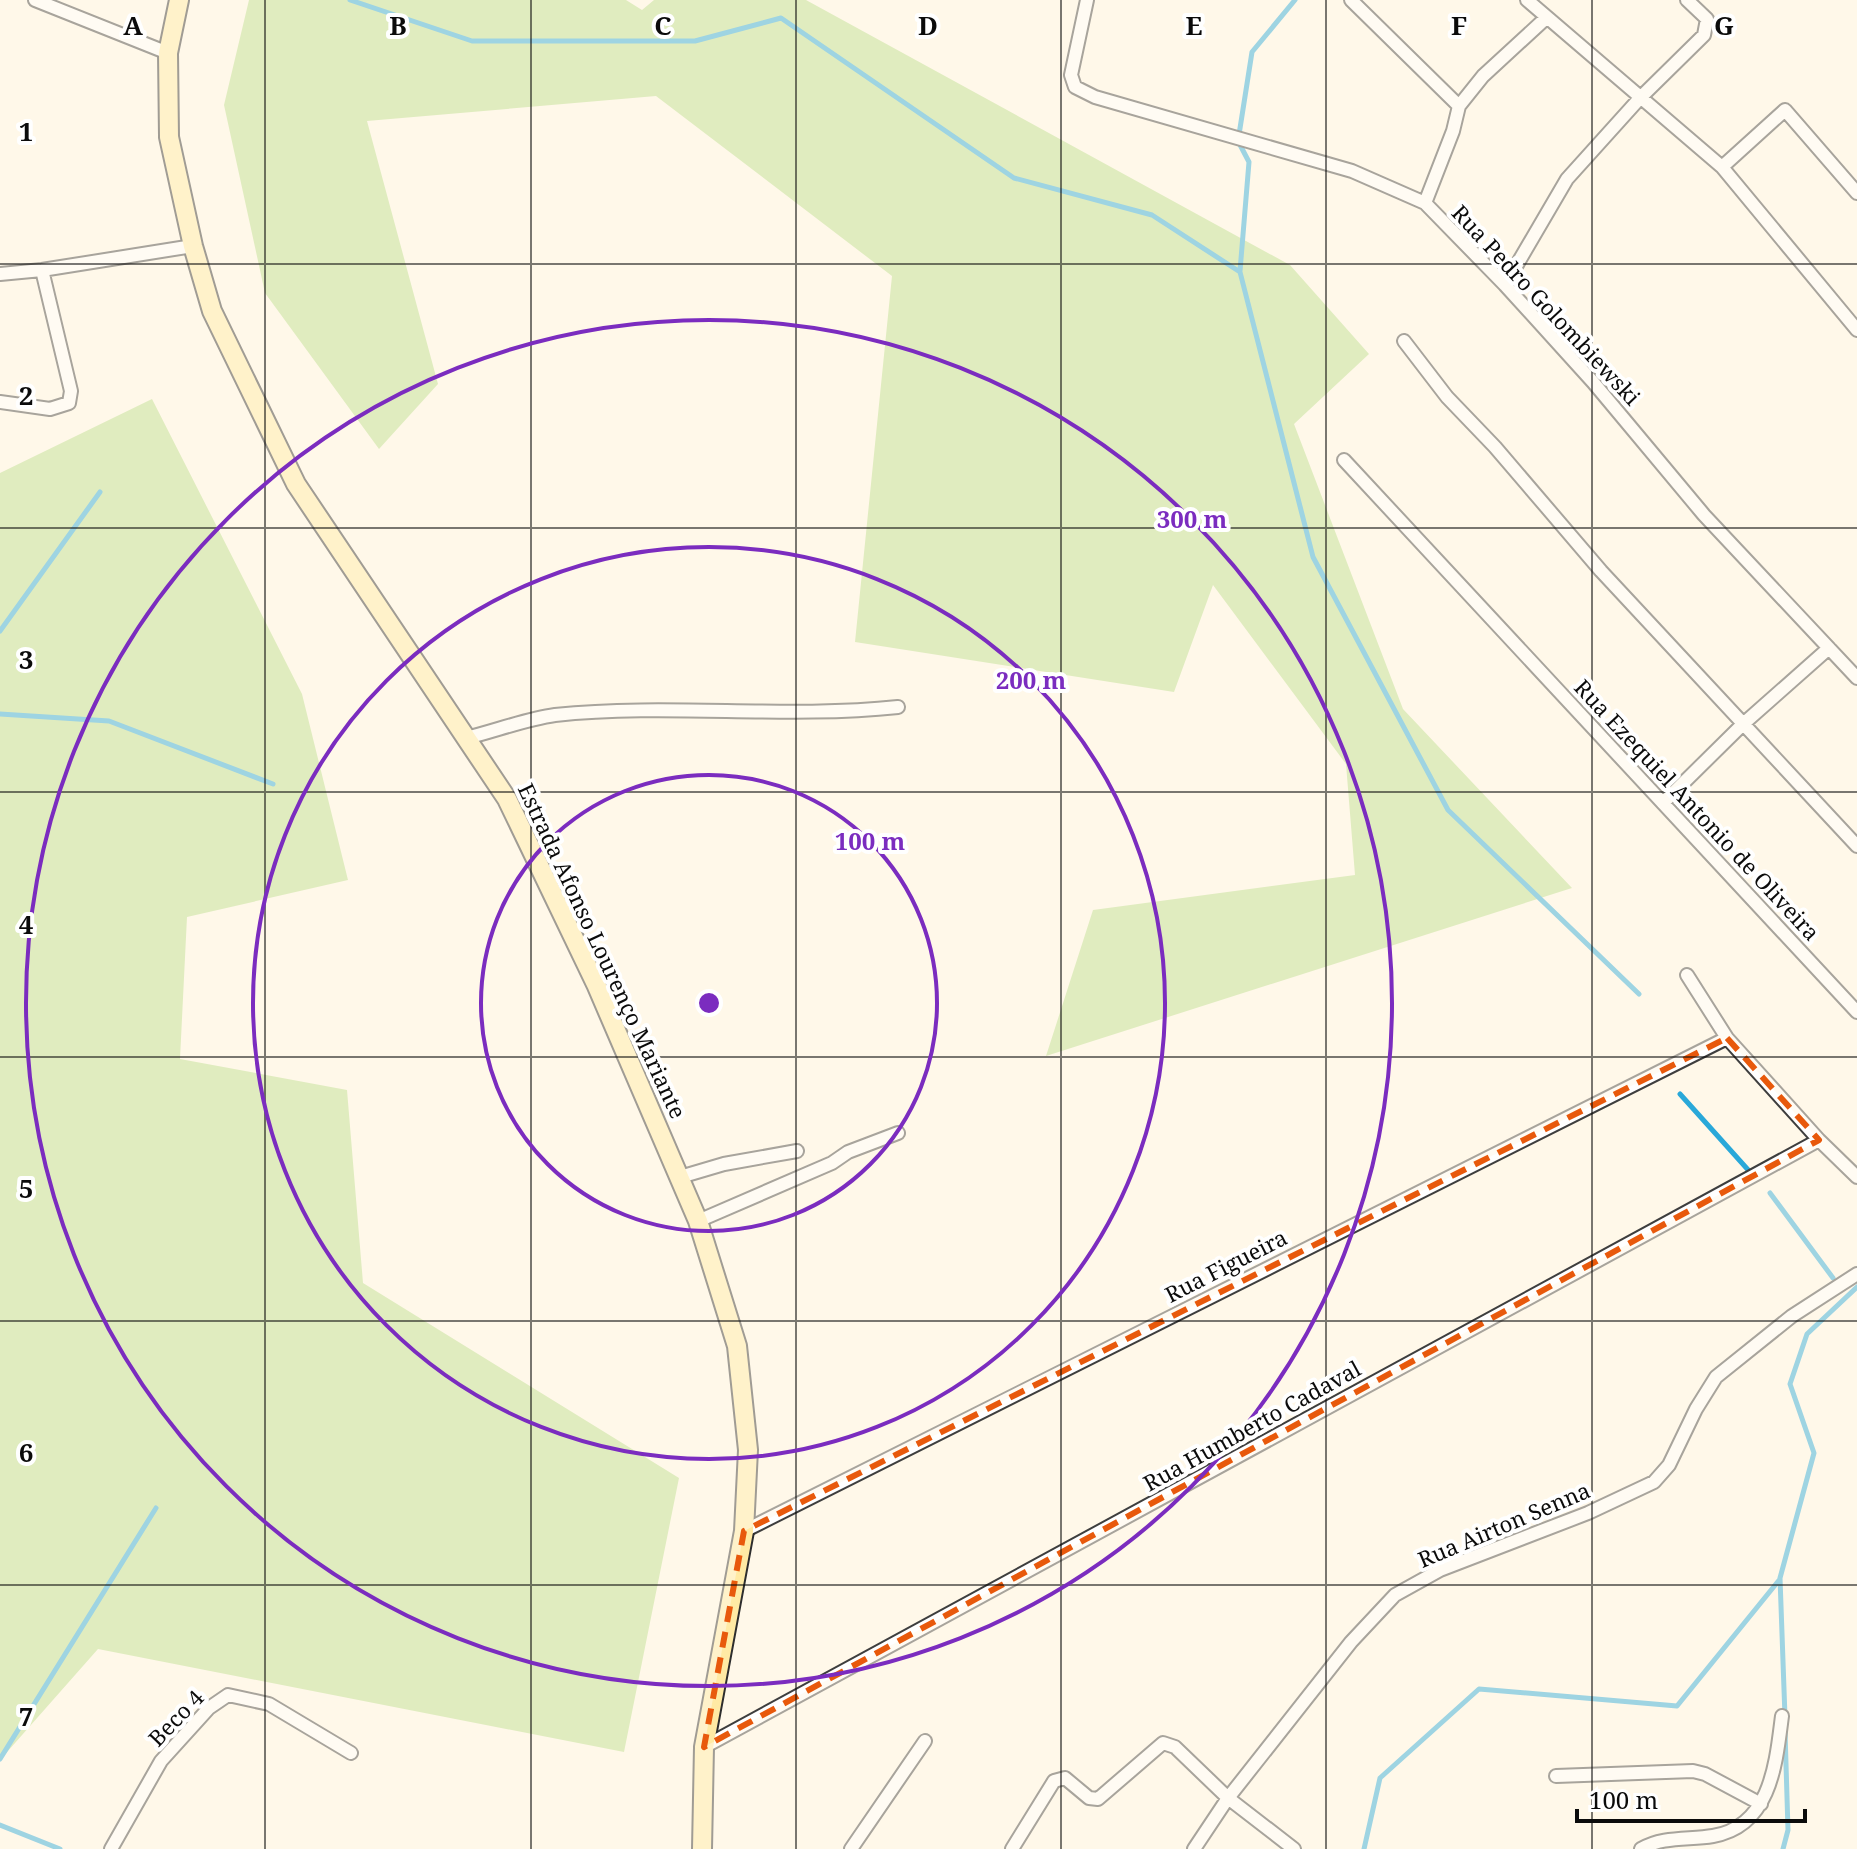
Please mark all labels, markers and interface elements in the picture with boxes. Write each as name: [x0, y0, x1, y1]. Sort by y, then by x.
text: A: [123, 7, 143, 43]
text: B: [389, 7, 407, 43]
text: C: [654, 7, 672, 43]
text: D: [918, 7, 938, 43]
text: E: [1186, 7, 1203, 43]
text: F: [1451, 7, 1467, 43]
text: G: [1714, 7, 1734, 43]
text: 1: [19, 113, 33, 149]
street label: Rua Pedro Golombiewski: [1446, 198, 1648, 411]
text: 2: [19, 377, 33, 413]
text: 300 m: [1157, 502, 1228, 535]
text: 3: [19, 641, 33, 677]
text: 200 m: [996, 663, 1067, 696]
street label: Rua Ezequiel Antonio de Oliveira: [1568, 672, 1827, 946]
street label: Estrada Afonso Lourenço Mariante: [512, 778, 694, 1123]
text: 100 m: [835, 824, 906, 857]
text: 4: [19, 906, 34, 942]
centre of rings: [695, 989, 723, 1017]
text: 5: [19, 1170, 33, 1206]
street label: Rua Figueira: [1159, 1221, 1292, 1309]
street label: Rua Humberto Cadaval: [1137, 1353, 1366, 1497]
text: 6: [19, 1434, 33, 1470]
street label: Rua Airton Senna: [1413, 1474, 1594, 1574]
street label: Beco 4: [141, 1683, 210, 1752]
text: 7: [19, 1698, 33, 1734]
scale bar: [1577, 1773, 1805, 1823]
text: 100 m: [1589, 1783, 1658, 1816]

